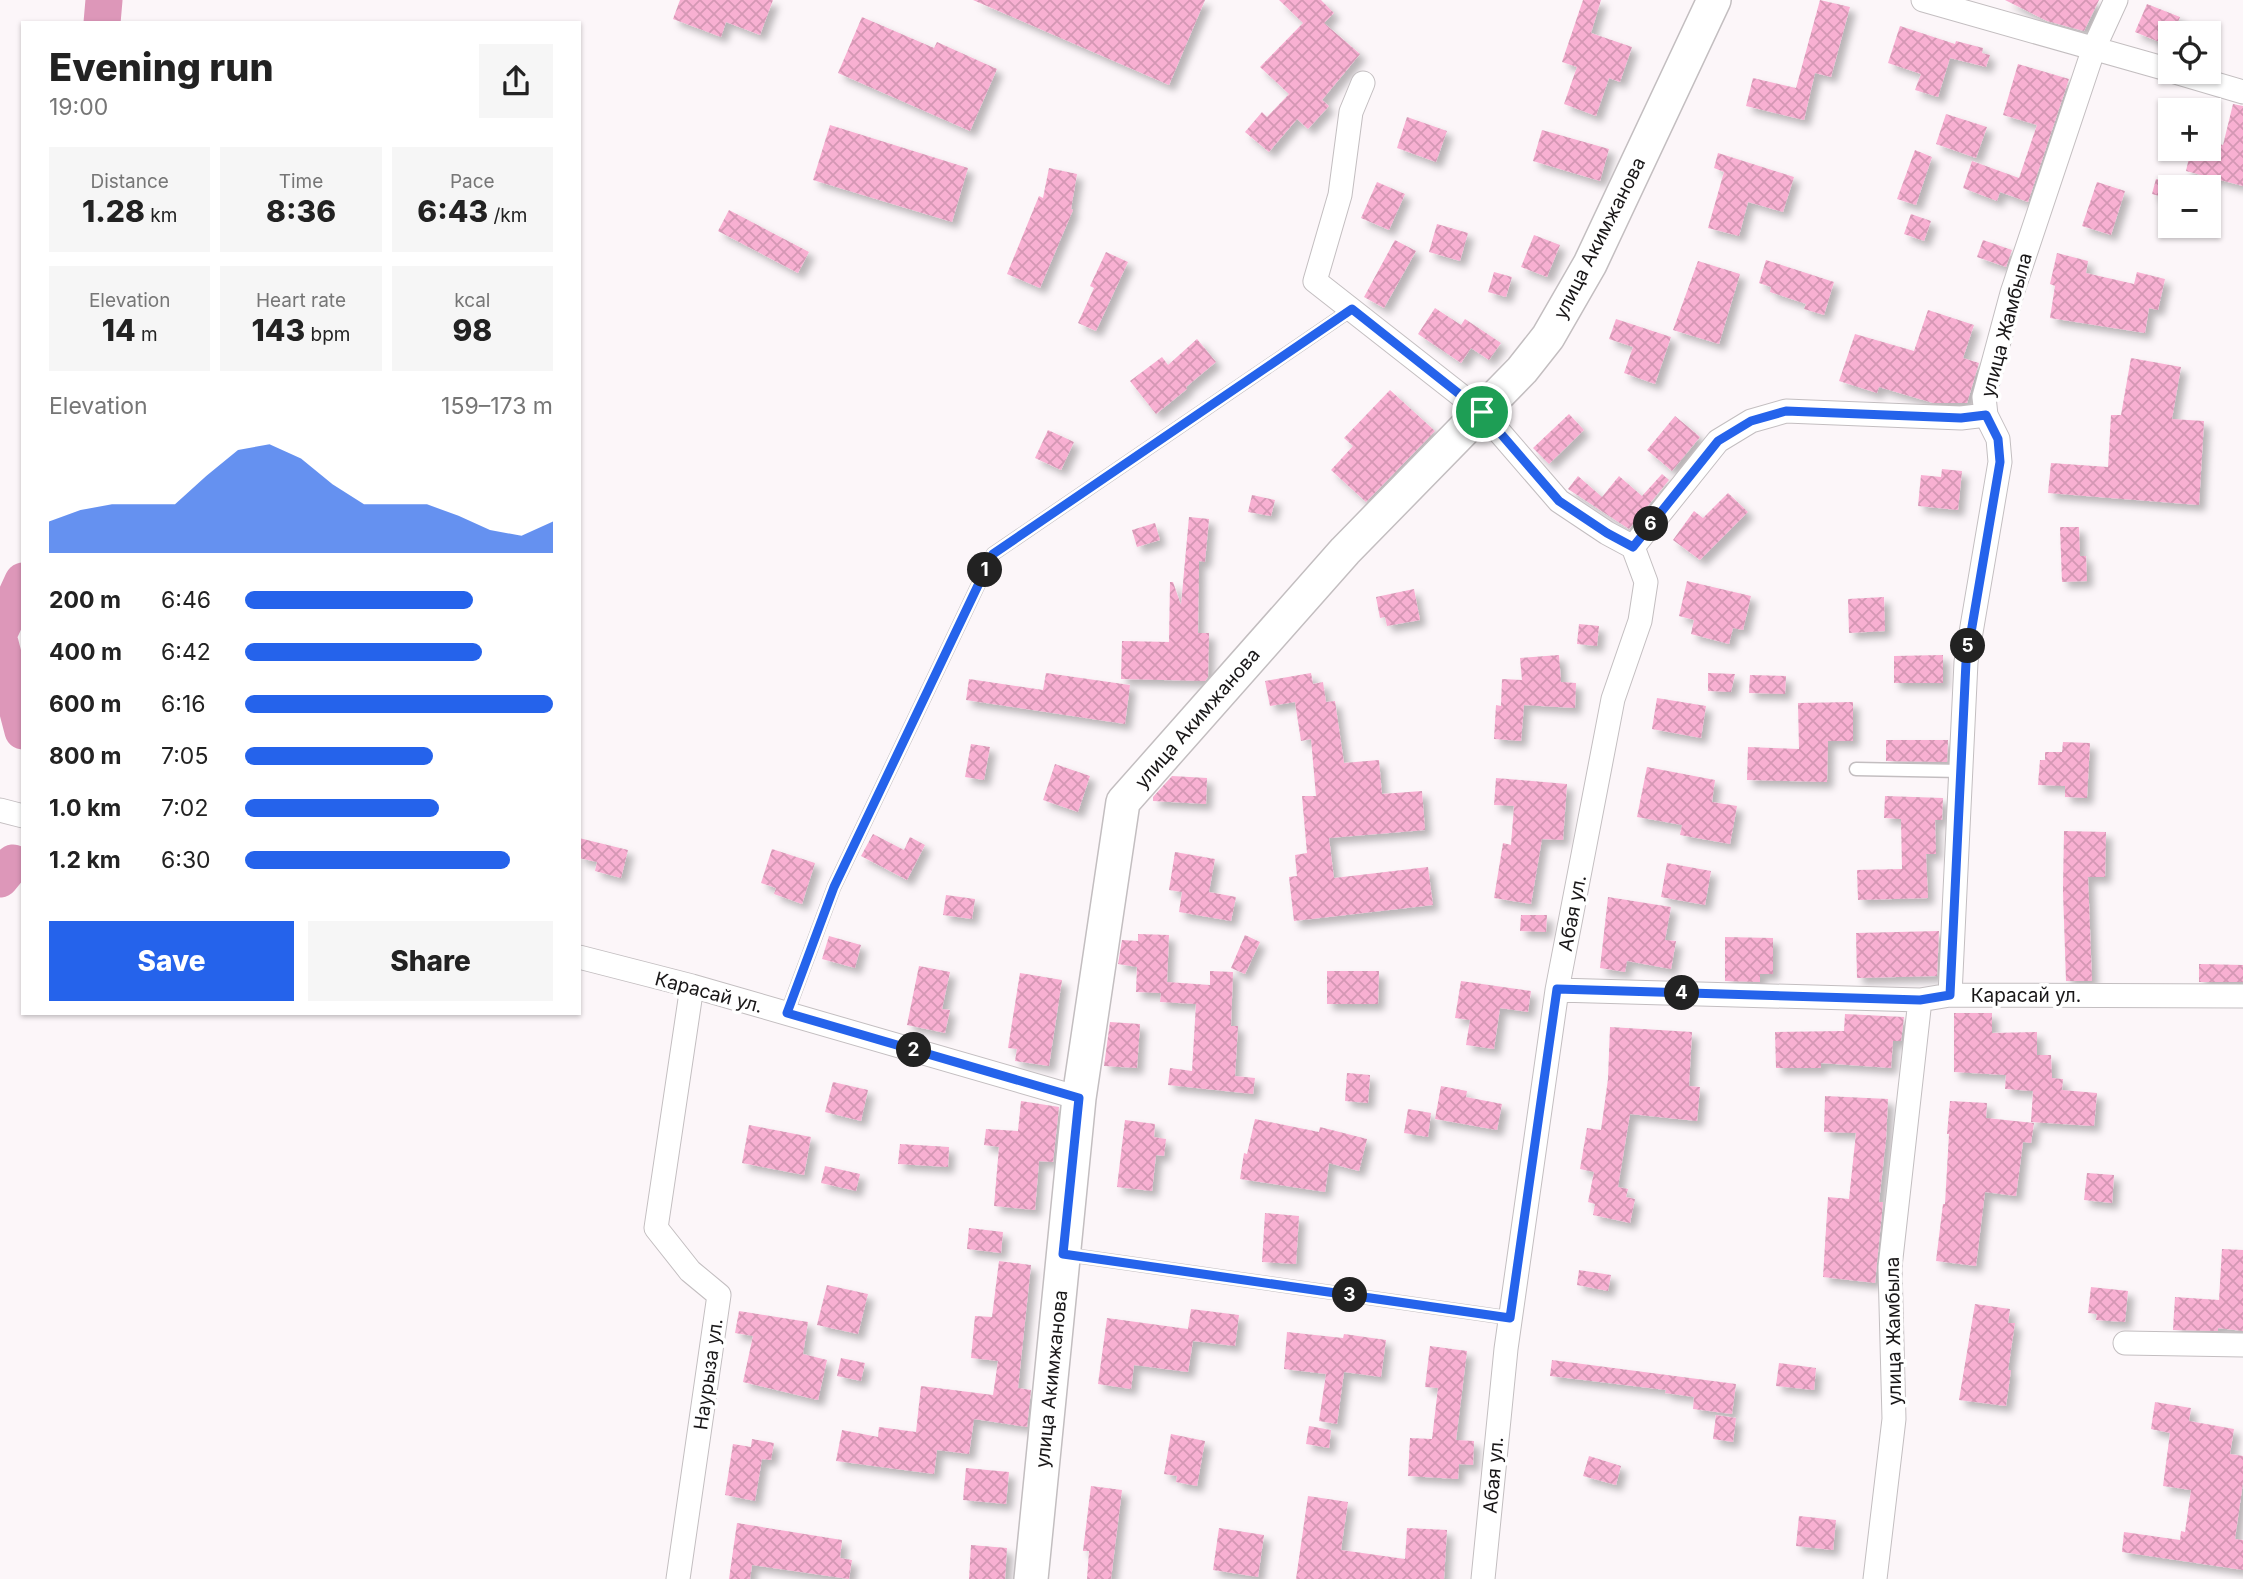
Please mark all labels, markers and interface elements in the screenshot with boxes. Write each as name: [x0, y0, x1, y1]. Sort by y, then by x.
map controls: [2158, 21, 2221, 238]
button: locate: [2158, 21, 2221, 84]
text: Evening run: [49, 44, 274, 90]
button: share: [479, 44, 553, 118]
text: 19:00: [49, 93, 108, 121]
button: +: [2158, 98, 2221, 161]
street label: улица Акимжанова: [1549, 153, 1650, 323]
text: Distance: [90, 170, 169, 193]
text: Time: [279, 170, 323, 193]
text: Pace: [450, 170, 495, 193]
button: −: [2158, 175, 2221, 238]
text: 1.28: [82, 193, 145, 229]
text: 8:36: [266, 193, 336, 229]
text: 6:43: [417, 193, 488, 229]
text: km: [145, 204, 177, 227]
text: /km: [488, 204, 527, 227]
street label: улица Жамбыла: [1976, 250, 2037, 400]
text: Elevation: [89, 289, 170, 312]
text: Heart rate: [256, 289, 346, 312]
text: kcal: [454, 289, 490, 312]
text: 14: [102, 312, 136, 348]
text: 143: [252, 312, 305, 348]
text: 98: [452, 312, 492, 348]
text: m: [136, 323, 158, 346]
text: bpm: [305, 323, 350, 346]
pin: [1452, 382, 1512, 442]
text: Elevation: [49, 392, 148, 420]
text: 159–173 m: [441, 392, 553, 420]
icon: arrive: [1463, 393, 1501, 431]
pin: 6: [1634, 506, 1668, 542]
text: 6: [1644, 512, 1657, 535]
pin: 1: [968, 552, 1002, 588]
text: 1: [980, 558, 989, 581]
text: 200 m: [49, 586, 121, 614]
text: 6:46: [161, 586, 211, 614]
pin: 5: [1951, 628, 1986, 664]
text: 5: [1961, 634, 1974, 657]
text: 400 m: [49, 638, 122, 666]
text: 6:42: [161, 638, 211, 666]
street label: улица Акимжанова: [1130, 643, 1265, 793]
text: 600 m: [49, 690, 121, 718]
text: 6:16: [161, 690, 206, 718]
text: 800 m: [49, 742, 121, 770]
text: 7:05: [161, 742, 208, 770]
text: 1.0 km: [49, 794, 121, 822]
text: 7:02: [161, 794, 208, 822]
text: 1.2 km: [49, 846, 121, 874]
text: 6:30: [161, 846, 211, 874]
street label: Абая ул.: [1554, 873, 1591, 953]
button: Save: [49, 921, 294, 1001]
button: Share: [308, 921, 553, 1001]
street label: Карасай ул.: [653, 967, 765, 1018]
pin: 4: [1664, 976, 1700, 1010]
text: 4: [1675, 981, 1688, 1004]
street label: Карасай ул.: [1971, 984, 2081, 1007]
pin: 2: [897, 1032, 932, 1068]
text: 2: [908, 1038, 919, 1061]
street label: улица Жамбыла: [1881, 1256, 1906, 1406]
pin: 3: [1332, 1278, 1368, 1312]
text: 3: [1343, 1283, 1356, 1306]
street label: улица Акимжанова: [1031, 1289, 1072, 1469]
street label: Наурыза ул.: [689, 1317, 728, 1431]
street label: Абая ул.: [1479, 1436, 1508, 1514]

